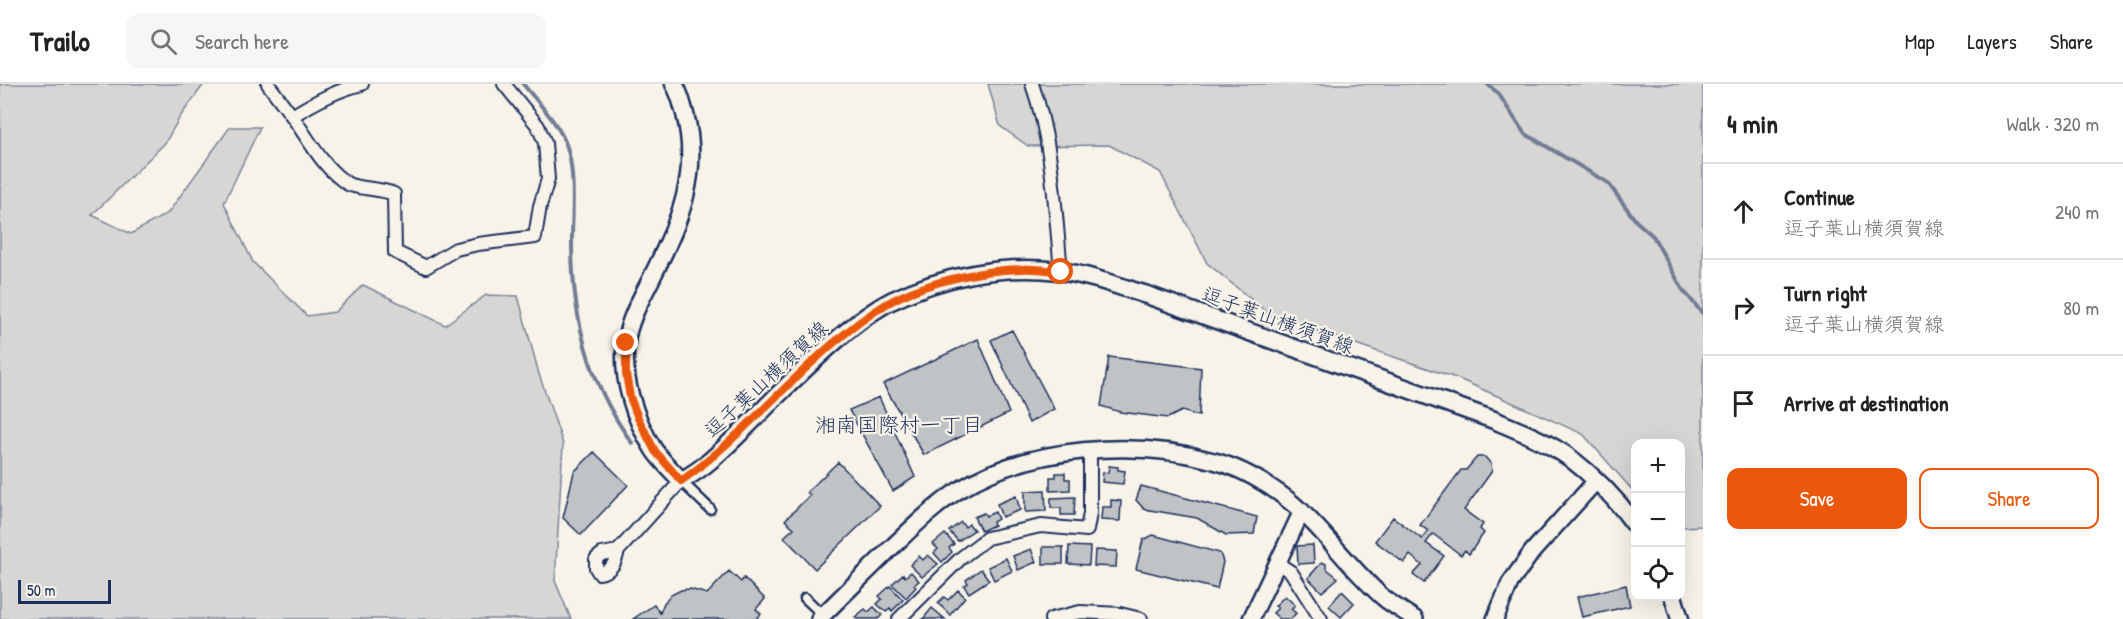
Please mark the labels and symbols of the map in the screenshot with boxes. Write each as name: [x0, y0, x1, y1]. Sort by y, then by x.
route start: [1047, 258, 1073, 284]
street label: 逗子葉山横須賀線: [1198, 279, 1358, 360]
street label: 逗子葉山横須賀線: [698, 314, 833, 443]
route end: [612, 329, 638, 355]
district label: 湘南国際村一丁目: [815, 410, 983, 439]
scale bar: [18, 577, 111, 604]

